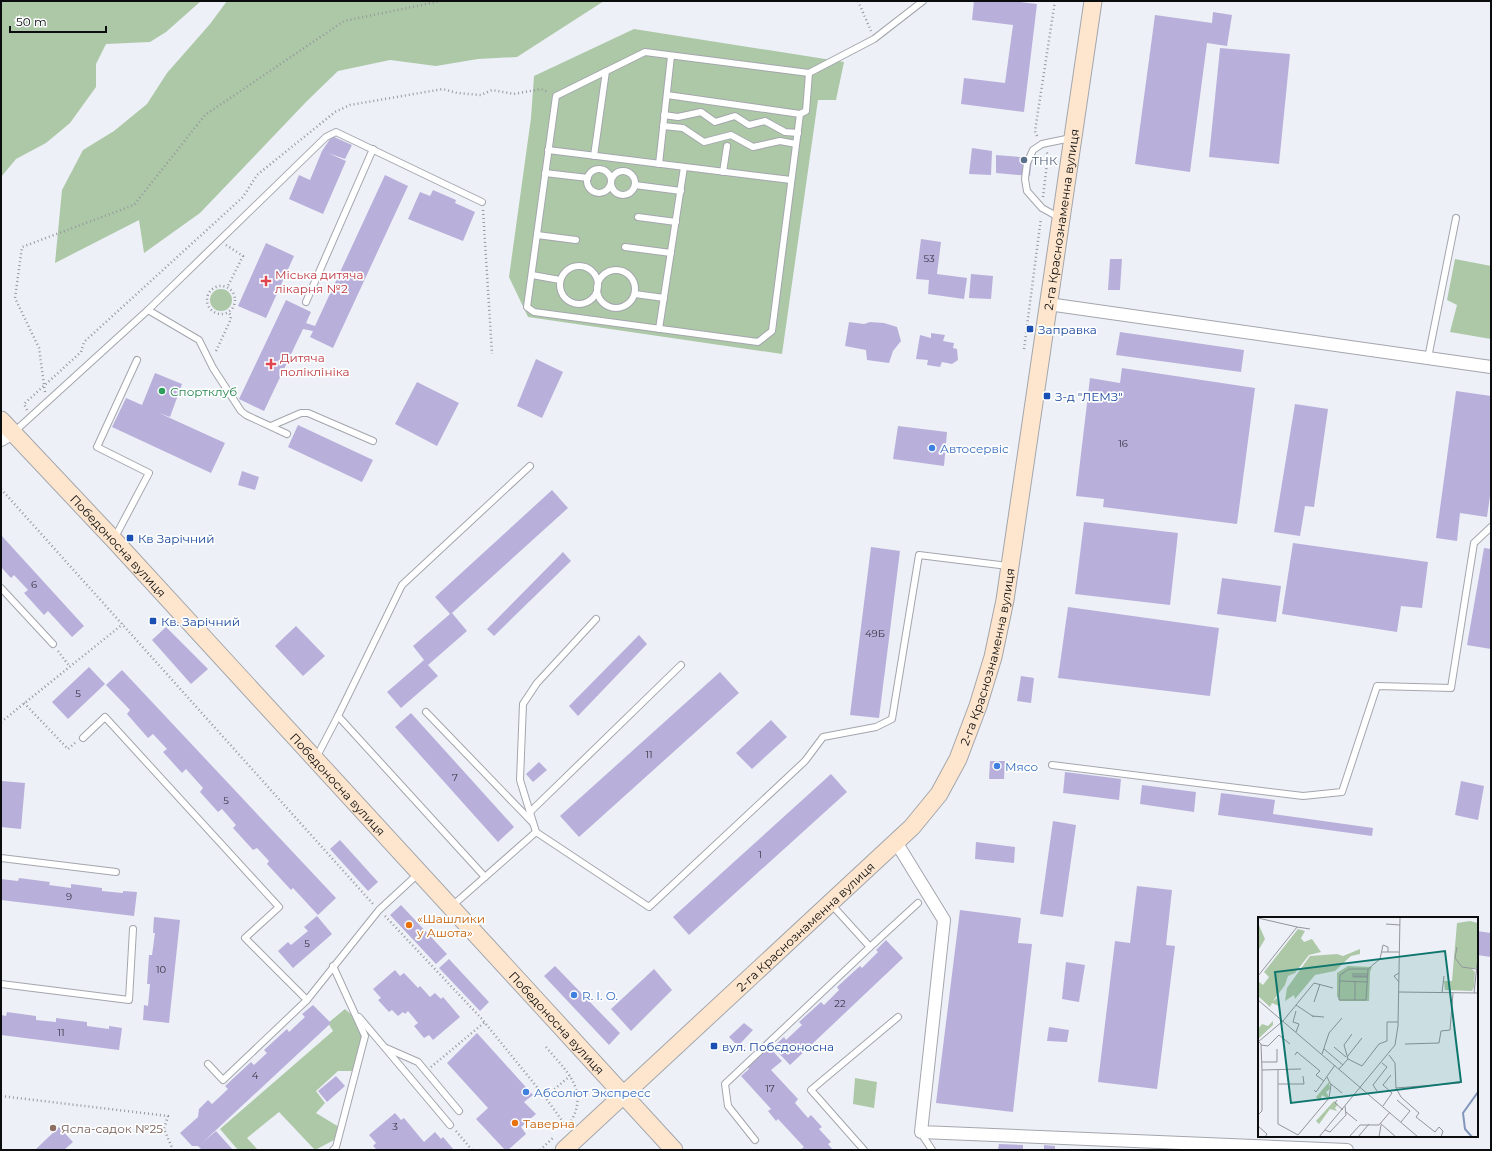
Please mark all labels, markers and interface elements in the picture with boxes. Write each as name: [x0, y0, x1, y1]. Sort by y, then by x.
scale bar: [10, 8, 106, 34]
text: 50 m: [16, 14, 47, 29]
street label: 2-га Краснознаменна вулиця: [1040, 128, 1082, 311]
place label: ТНК: [1032, 153, 1058, 168]
marker: ТНК: [1019, 155, 1029, 165]
house number: 53: [923, 252, 935, 265]
place label: Міська дитяча лікарня №2: [275, 267, 363, 296]
marker: Міська дитяча лікарня №2: [260, 275, 272, 287]
place label: Заправка: [1038, 322, 1097, 337]
marker: Заправка: [1025, 324, 1035, 334]
place label: Дитяча поліклініка: [280, 350, 350, 379]
marker: Дитяча поліклініка: [265, 358, 277, 370]
place label: Спортклуб: [170, 384, 237, 399]
marker: Спортклуб: [157, 386, 167, 396]
place label: З-д "ЛЕМЗ": [1055, 389, 1123, 404]
marker: З-д "ЛЕМЗ": [1042, 391, 1052, 401]
house number: 16: [1118, 437, 1128, 450]
place label: Автосервіс: [940, 441, 1009, 456]
marker: Автосервіс: [927, 443, 937, 453]
street label: Победоносна вулиця: [67, 491, 170, 600]
place label: Кв Зарічний: [138, 531, 215, 546]
marker: Кв Зарічний: [125, 533, 135, 543]
street label: 2-га Краснознаменна вулиця: [956, 567, 1017, 747]
house number: 6: [31, 578, 37, 591]
place label: Кв. Зарічний: [161, 614, 240, 629]
marker: Кв. Зарічний: [148, 616, 158, 626]
house number: 49Б: [865, 627, 885, 640]
house number: 5: [75, 687, 81, 700]
street label: Победоносна вулиця: [287, 730, 389, 838]
house number: 11: [645, 748, 653, 761]
place label: Мясо: [1005, 759, 1038, 774]
marker: Мясо: [992, 761, 1002, 771]
house number: 7: [452, 771, 458, 784]
house number: 5: [223, 794, 229, 807]
house number: 1: [758, 848, 762, 861]
street label: 2-га Краснознаменна вулиця: [733, 858, 877, 994]
house number: 9: [66, 890, 72, 903]
place label: «Шашлики у Ашота»: [416, 911, 485, 940]
inset map: [1258, 917, 1478, 1137]
marker: «Шашлики у Ашота»: [404, 920, 414, 930]
house number: 5: [304, 937, 310, 950]
house number: 10: [156, 963, 166, 976]
street label: Победоносна вулиця: [506, 968, 608, 1077]
place label: R. I. O.: [582, 988, 618, 1003]
marker: R. I. O.: [569, 990, 579, 1000]
house number: 22: [834, 997, 846, 1010]
house number: 11: [57, 1026, 65, 1039]
place label: вул. Побєдоносна: [722, 1039, 834, 1054]
marker: вул. Побєдоносна: [709, 1041, 719, 1051]
house number: 4: [252, 1069, 259, 1082]
house number: 17: [765, 1082, 775, 1095]
place label: Абсолют Экспресс: [534, 1085, 651, 1100]
marker: Абсолют Экспресс: [521, 1087, 531, 1097]
place label: Таверна: [523, 1116, 575, 1131]
marker: Таверна: [510, 1118, 520, 1128]
house number: 3: [392, 1120, 398, 1133]
place label: Ясла-садок №25: [61, 1121, 163, 1136]
marker: Ясла-садок №25: [48, 1123, 58, 1133]

